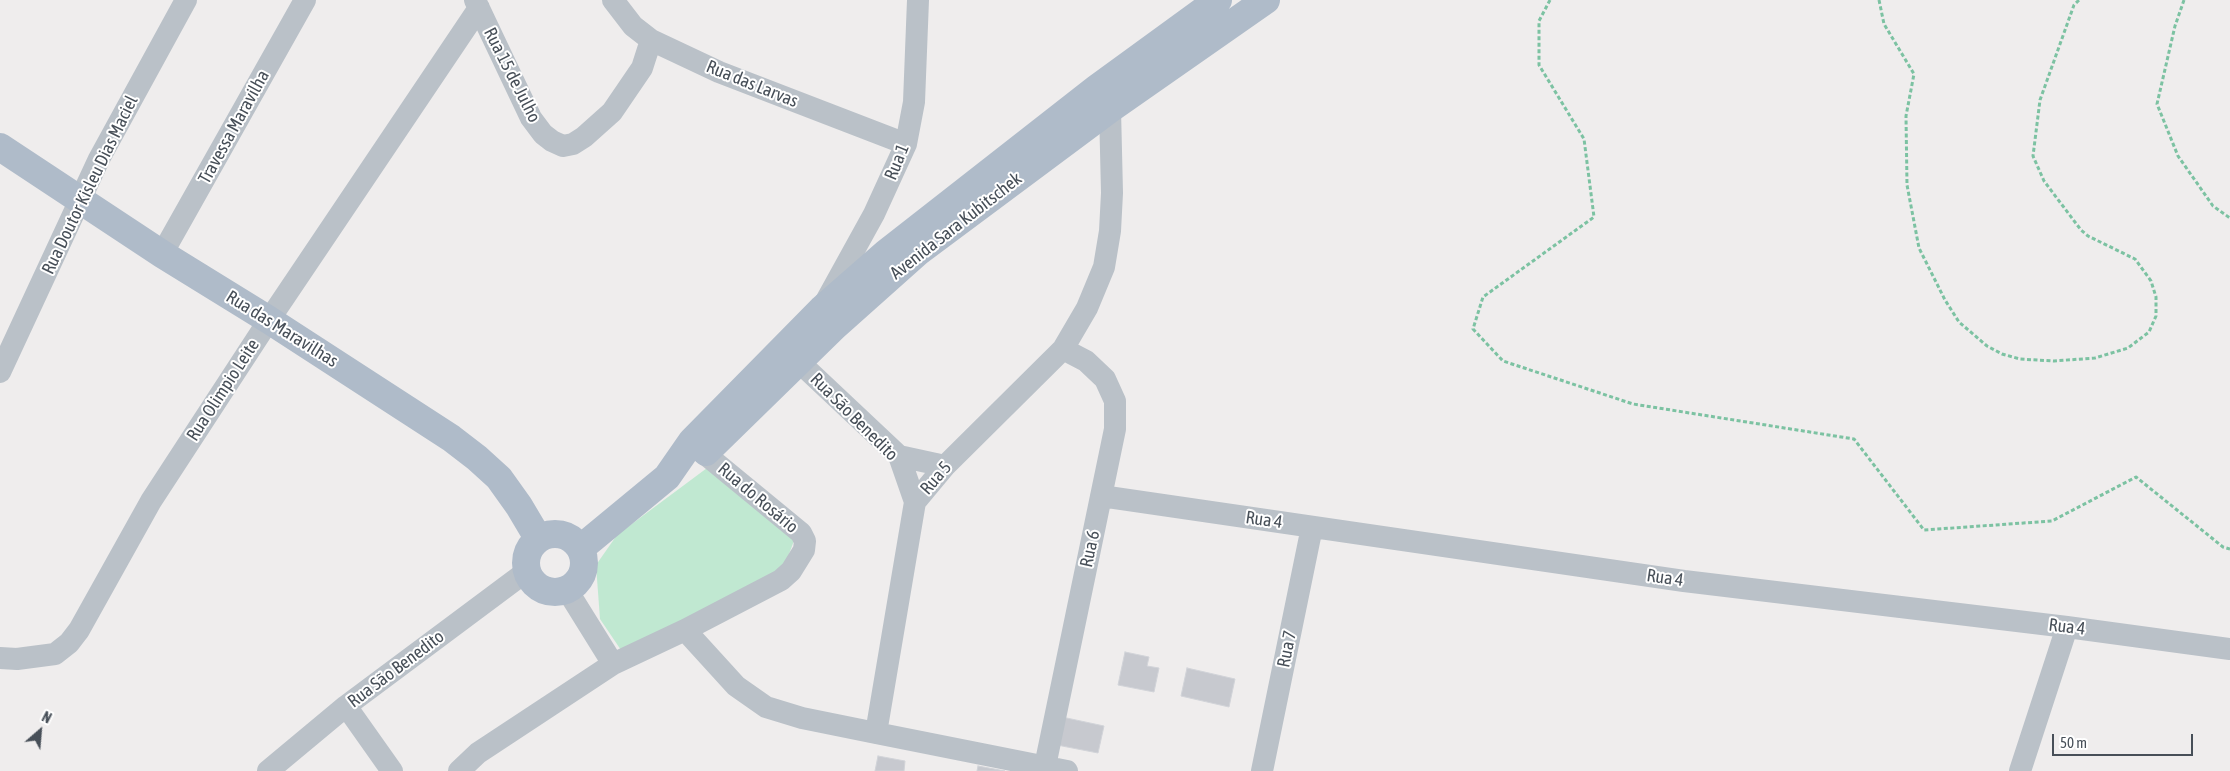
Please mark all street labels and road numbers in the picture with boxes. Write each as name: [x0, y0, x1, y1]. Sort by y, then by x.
street label: Rua 15 de Julho: [479, 24, 545, 126]
street label: Rua das Larvas: [703, 56, 801, 112]
street label: Travessa Maravilha: [194, 67, 274, 187]
street label: Rua Doutor Kisleu Dias Maciel: [37, 92, 143, 278]
street label: Rua 1: [880, 141, 914, 183]
street label: Avenida Sara Kubitschek: [886, 168, 1026, 284]
street label: Rua das Maravilhas: [222, 286, 342, 372]
street label: Rua Olimpio Leite: [182, 335, 264, 445]
street label: Rua São Benedito: [806, 369, 902, 465]
street label: Rua 5: [916, 457, 956, 499]
street label: Rua do Rosário: [713, 458, 803, 538]
street label: Rua 4: [1244, 507, 1284, 533]
street label: Rua 6: [1076, 529, 1104, 569]
street label: Rua 4: [1645, 565, 1685, 591]
street label: Rua 4: [2047, 614, 2087, 640]
street label: Rua São Benedito: [344, 626, 448, 712]
street label: Rua 7: [1273, 629, 1301, 669]

